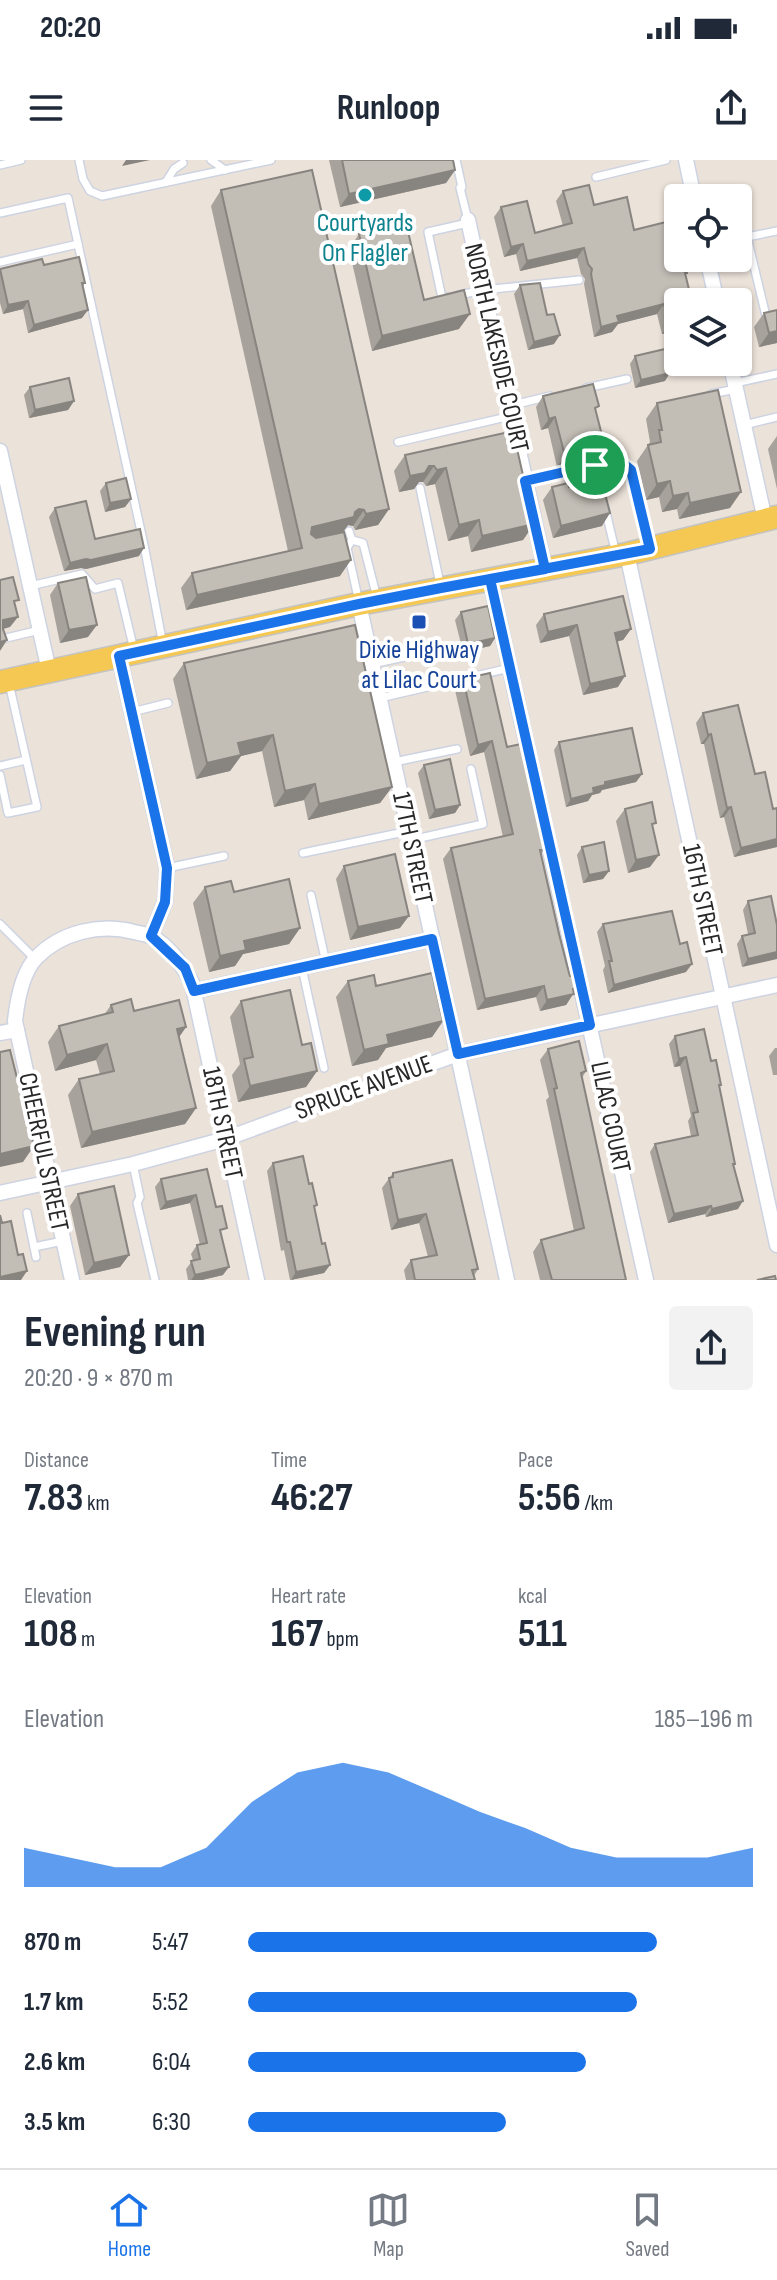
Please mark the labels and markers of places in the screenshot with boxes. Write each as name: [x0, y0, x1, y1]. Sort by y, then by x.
marker: Courtyards On Flagler: [356, 186, 374, 204]
place label: Courtyards On Flagler: [317, 208, 413, 269]
pin: [561, 431, 629, 499]
marker: Dixie Highway at Lilac Court: [410, 613, 428, 631]
place label: Dixie Highway at Lilac Court: [359, 635, 479, 696]

